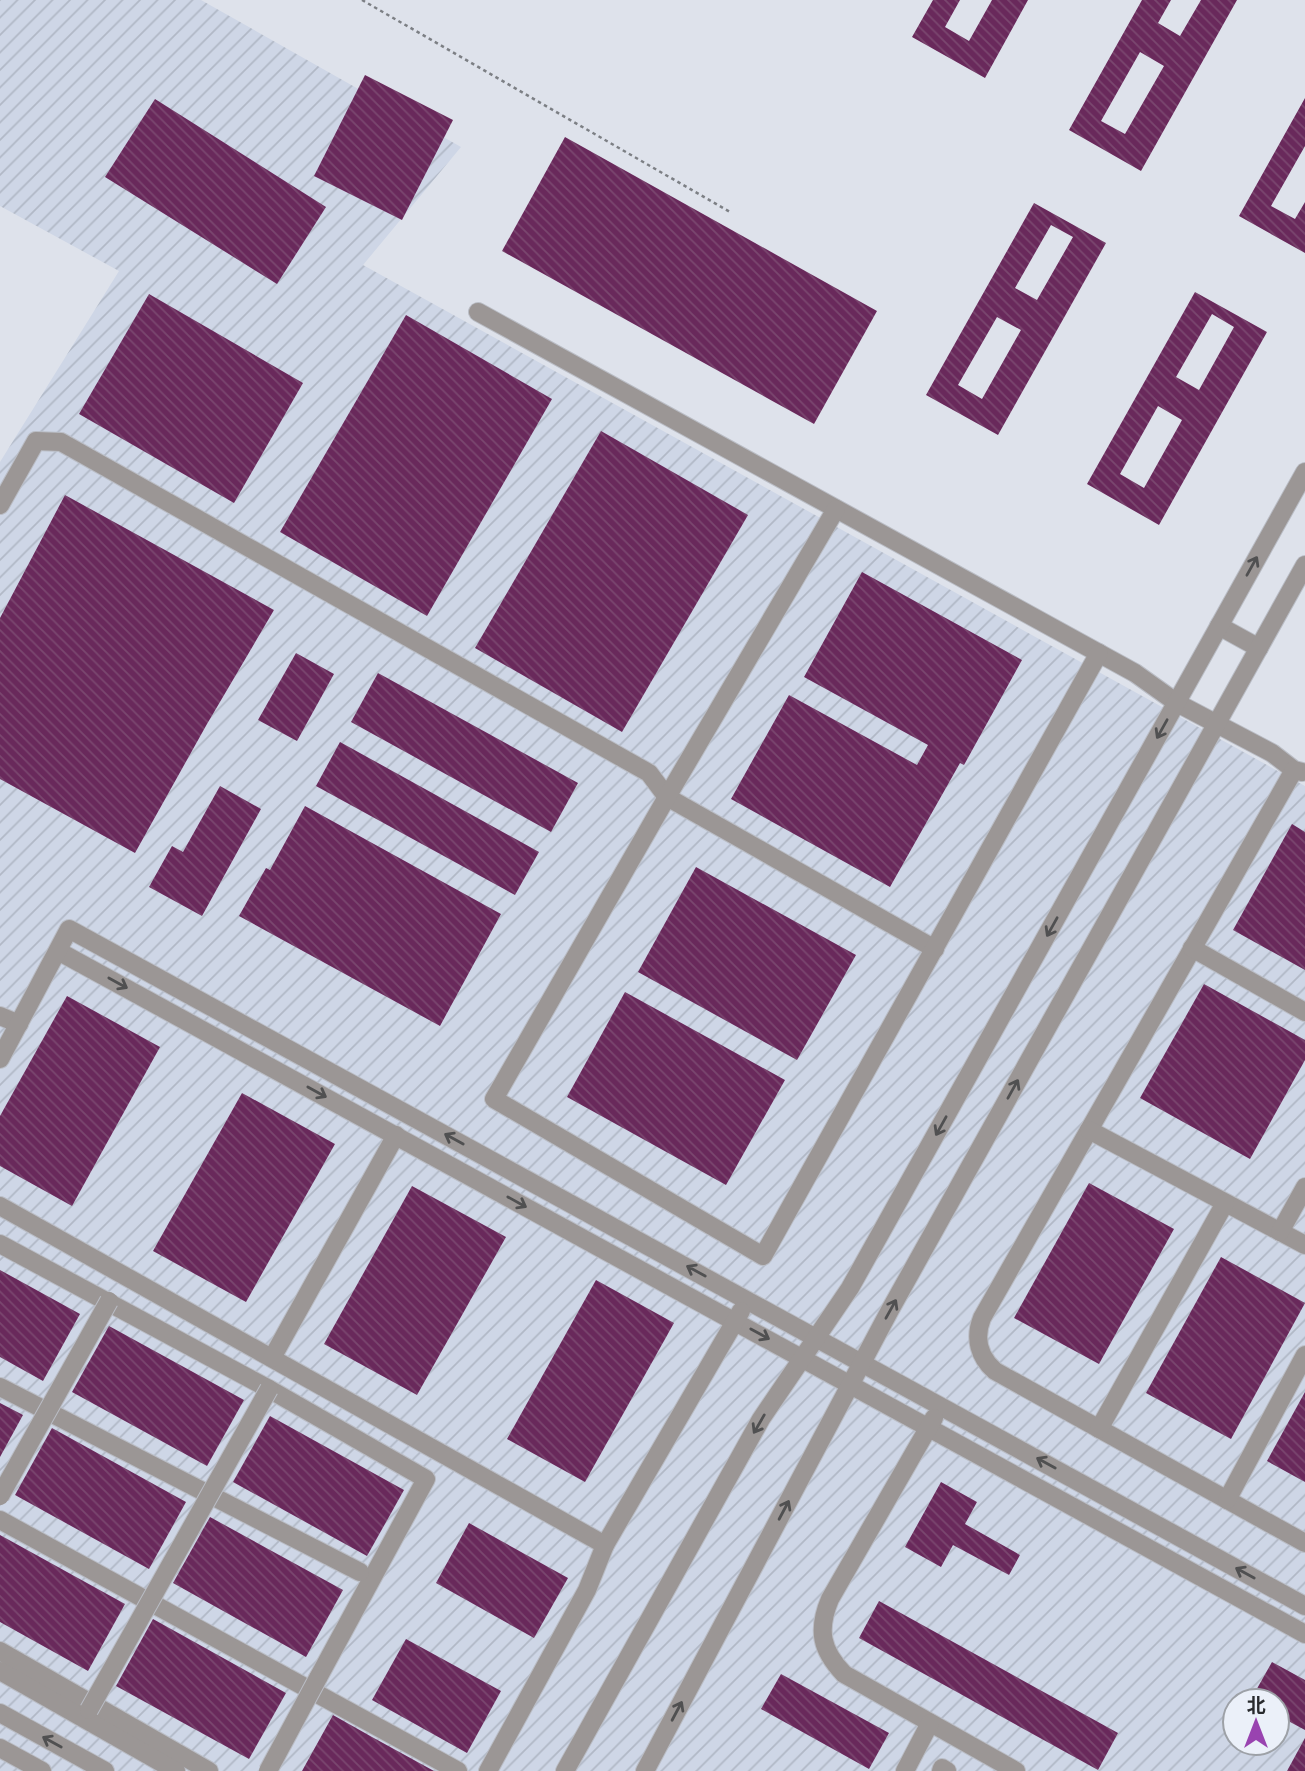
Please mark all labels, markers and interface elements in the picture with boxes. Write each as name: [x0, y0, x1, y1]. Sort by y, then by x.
one-way arrow: [1246, 557, 1260, 577]
one-way arrow: [1155, 718, 1169, 738]
one-way arrow: [1044, 917, 1058, 937]
one-way arrow: [107, 976, 127, 990]
one-way arrow: [1007, 1079, 1020, 1100]
one-way arrow: [306, 1086, 327, 1100]
one-way arrow: [934, 1115, 947, 1136]
one-way arrow: [444, 1131, 464, 1145]
one-way arrow: [506, 1195, 527, 1209]
one-way arrow: [687, 1264, 707, 1278]
one-way arrow: [885, 1299, 898, 1320]
one-way arrow: [749, 1327, 769, 1341]
one-way arrow: [751, 1414, 765, 1434]
one-way arrow: [1036, 1456, 1057, 1469]
one-way arrow: [778, 1500, 791, 1521]
one-way arrow: [1236, 1566, 1256, 1580]
north arrow: [1221, 1687, 1291, 1757]
text: 北: [1246, 1693, 1266, 1716]
one-way arrow: [671, 1701, 684, 1722]
one-way arrow: [43, 1735, 63, 1749]

